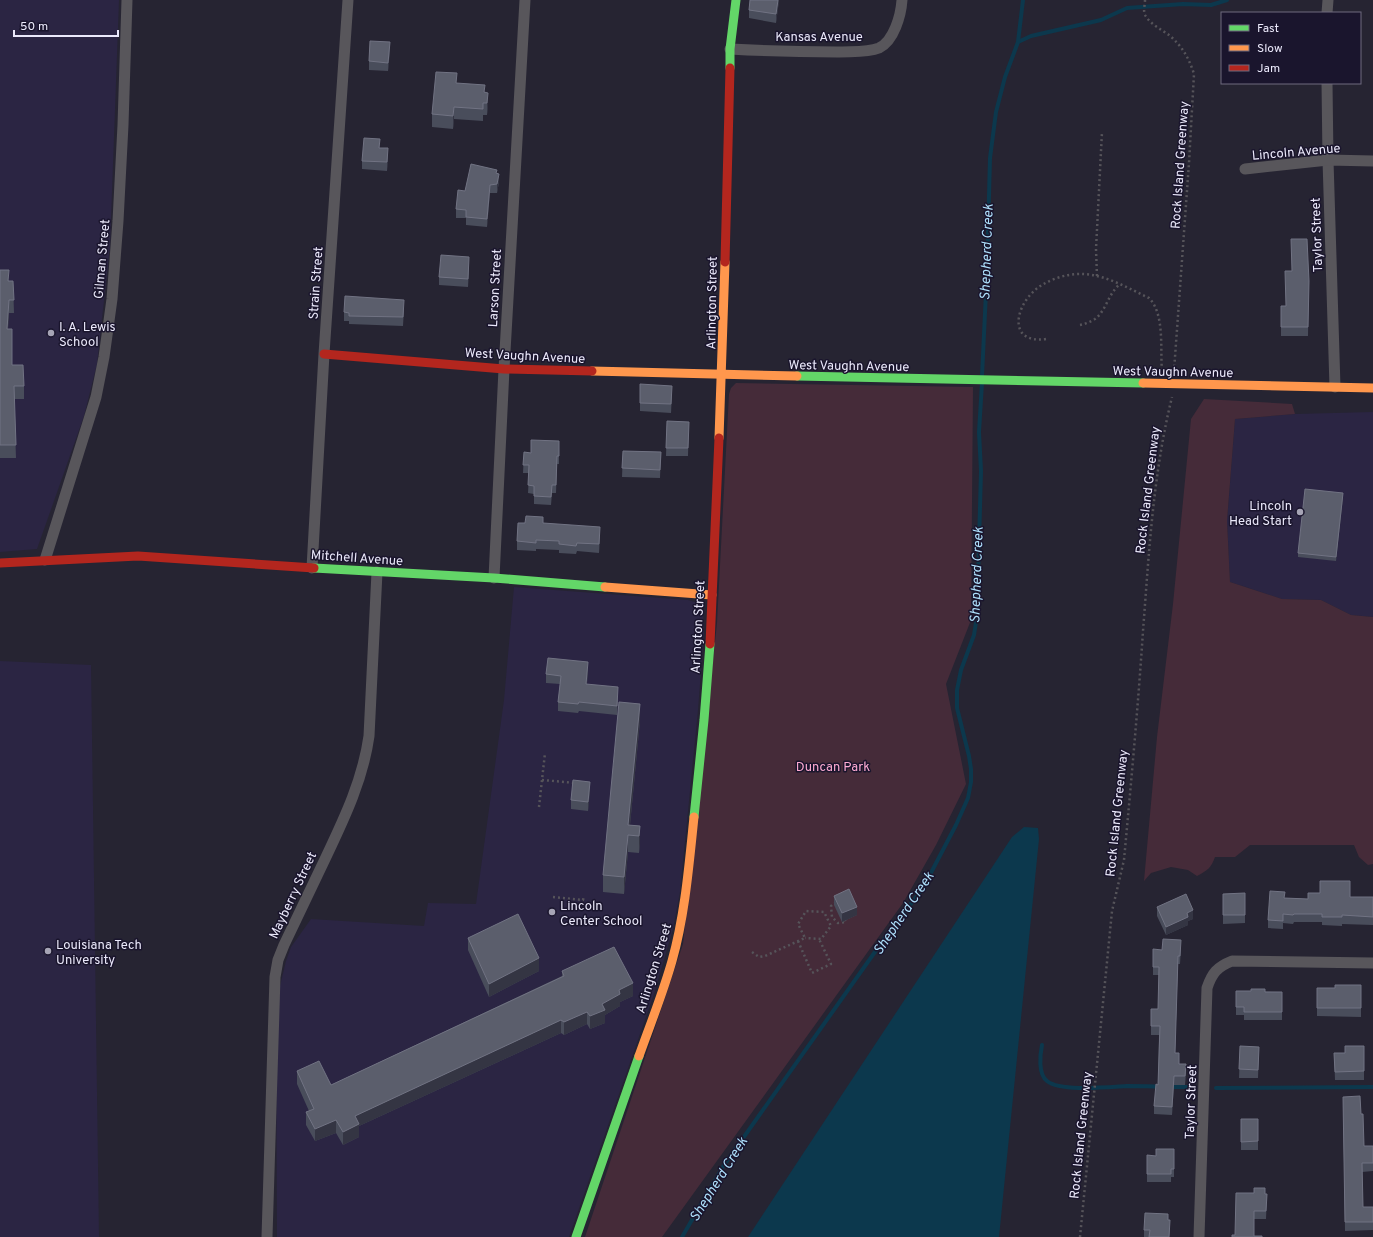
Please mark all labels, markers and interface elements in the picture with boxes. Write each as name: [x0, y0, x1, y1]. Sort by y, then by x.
scale bar: [14, 12, 118, 38]
legend: [1221, 12, 1361, 84]
text: 50 m: [20, 19, 48, 35]
text: Fast: [1257, 21, 1279, 37]
street label: Kansas Avenue: [775, 30, 863, 46]
text: Slow: [1257, 41, 1283, 57]
text: Jam: [1257, 61, 1280, 77]
street label: Rock Island Greenway: [1169, 101, 1193, 230]
street label: Lincoln Avenue: [1251, 141, 1341, 165]
street label: Taylor Street: [1309, 197, 1327, 273]
water label: Shepherd Creek: [977, 203, 998, 301]
street label: Gilman Street: [92, 219, 114, 300]
street label: Strain Street: [306, 246, 328, 320]
street label: Larson Street: [486, 248, 506, 328]
street label: Arlington Street: [704, 256, 722, 350]
place label: I. A. Lewis School: [59, 320, 116, 351]
marker: I. A. Lewis School: [46, 328, 56, 338]
street label: West Vaughn Avenue: [464, 346, 586, 368]
street label: West Vaughn Avenue: [788, 358, 909, 376]
street label: West Vaughn Avenue: [1112, 364, 1233, 382]
street label: Rock Island Greenway: [1133, 426, 1165, 555]
place label: Lincoln Head Start: [1229, 499, 1292, 530]
marker: Lincoln Head Start: [1295, 507, 1305, 517]
water label: Shepherd Creek: [967, 526, 988, 624]
street label: Mitchell Avenue: [310, 548, 403, 570]
street label: Arlington Street: [689, 580, 709, 674]
street label: Rock Island Greenway: [1103, 749, 1133, 878]
park label: Duncan Park: [796, 760, 870, 776]
street label: Mayberry Street: [267, 850, 321, 942]
water label: Shepherd Creek: [870, 868, 939, 959]
place label: Lincoln Center School: [560, 899, 642, 930]
marker: Lincoln Center School: [547, 907, 557, 917]
street label: Arlington Street: [634, 921, 676, 1016]
place label: Louisiana Tech University: [56, 938, 142, 969]
marker: Louisiana Tech University: [43, 946, 53, 956]
street label: Taylor Street: [1183, 1064, 1201, 1140]
street label: Rock Island Greenway: [1067, 1071, 1097, 1200]
water label: Shepherd Creek: [686, 1134, 753, 1225]

